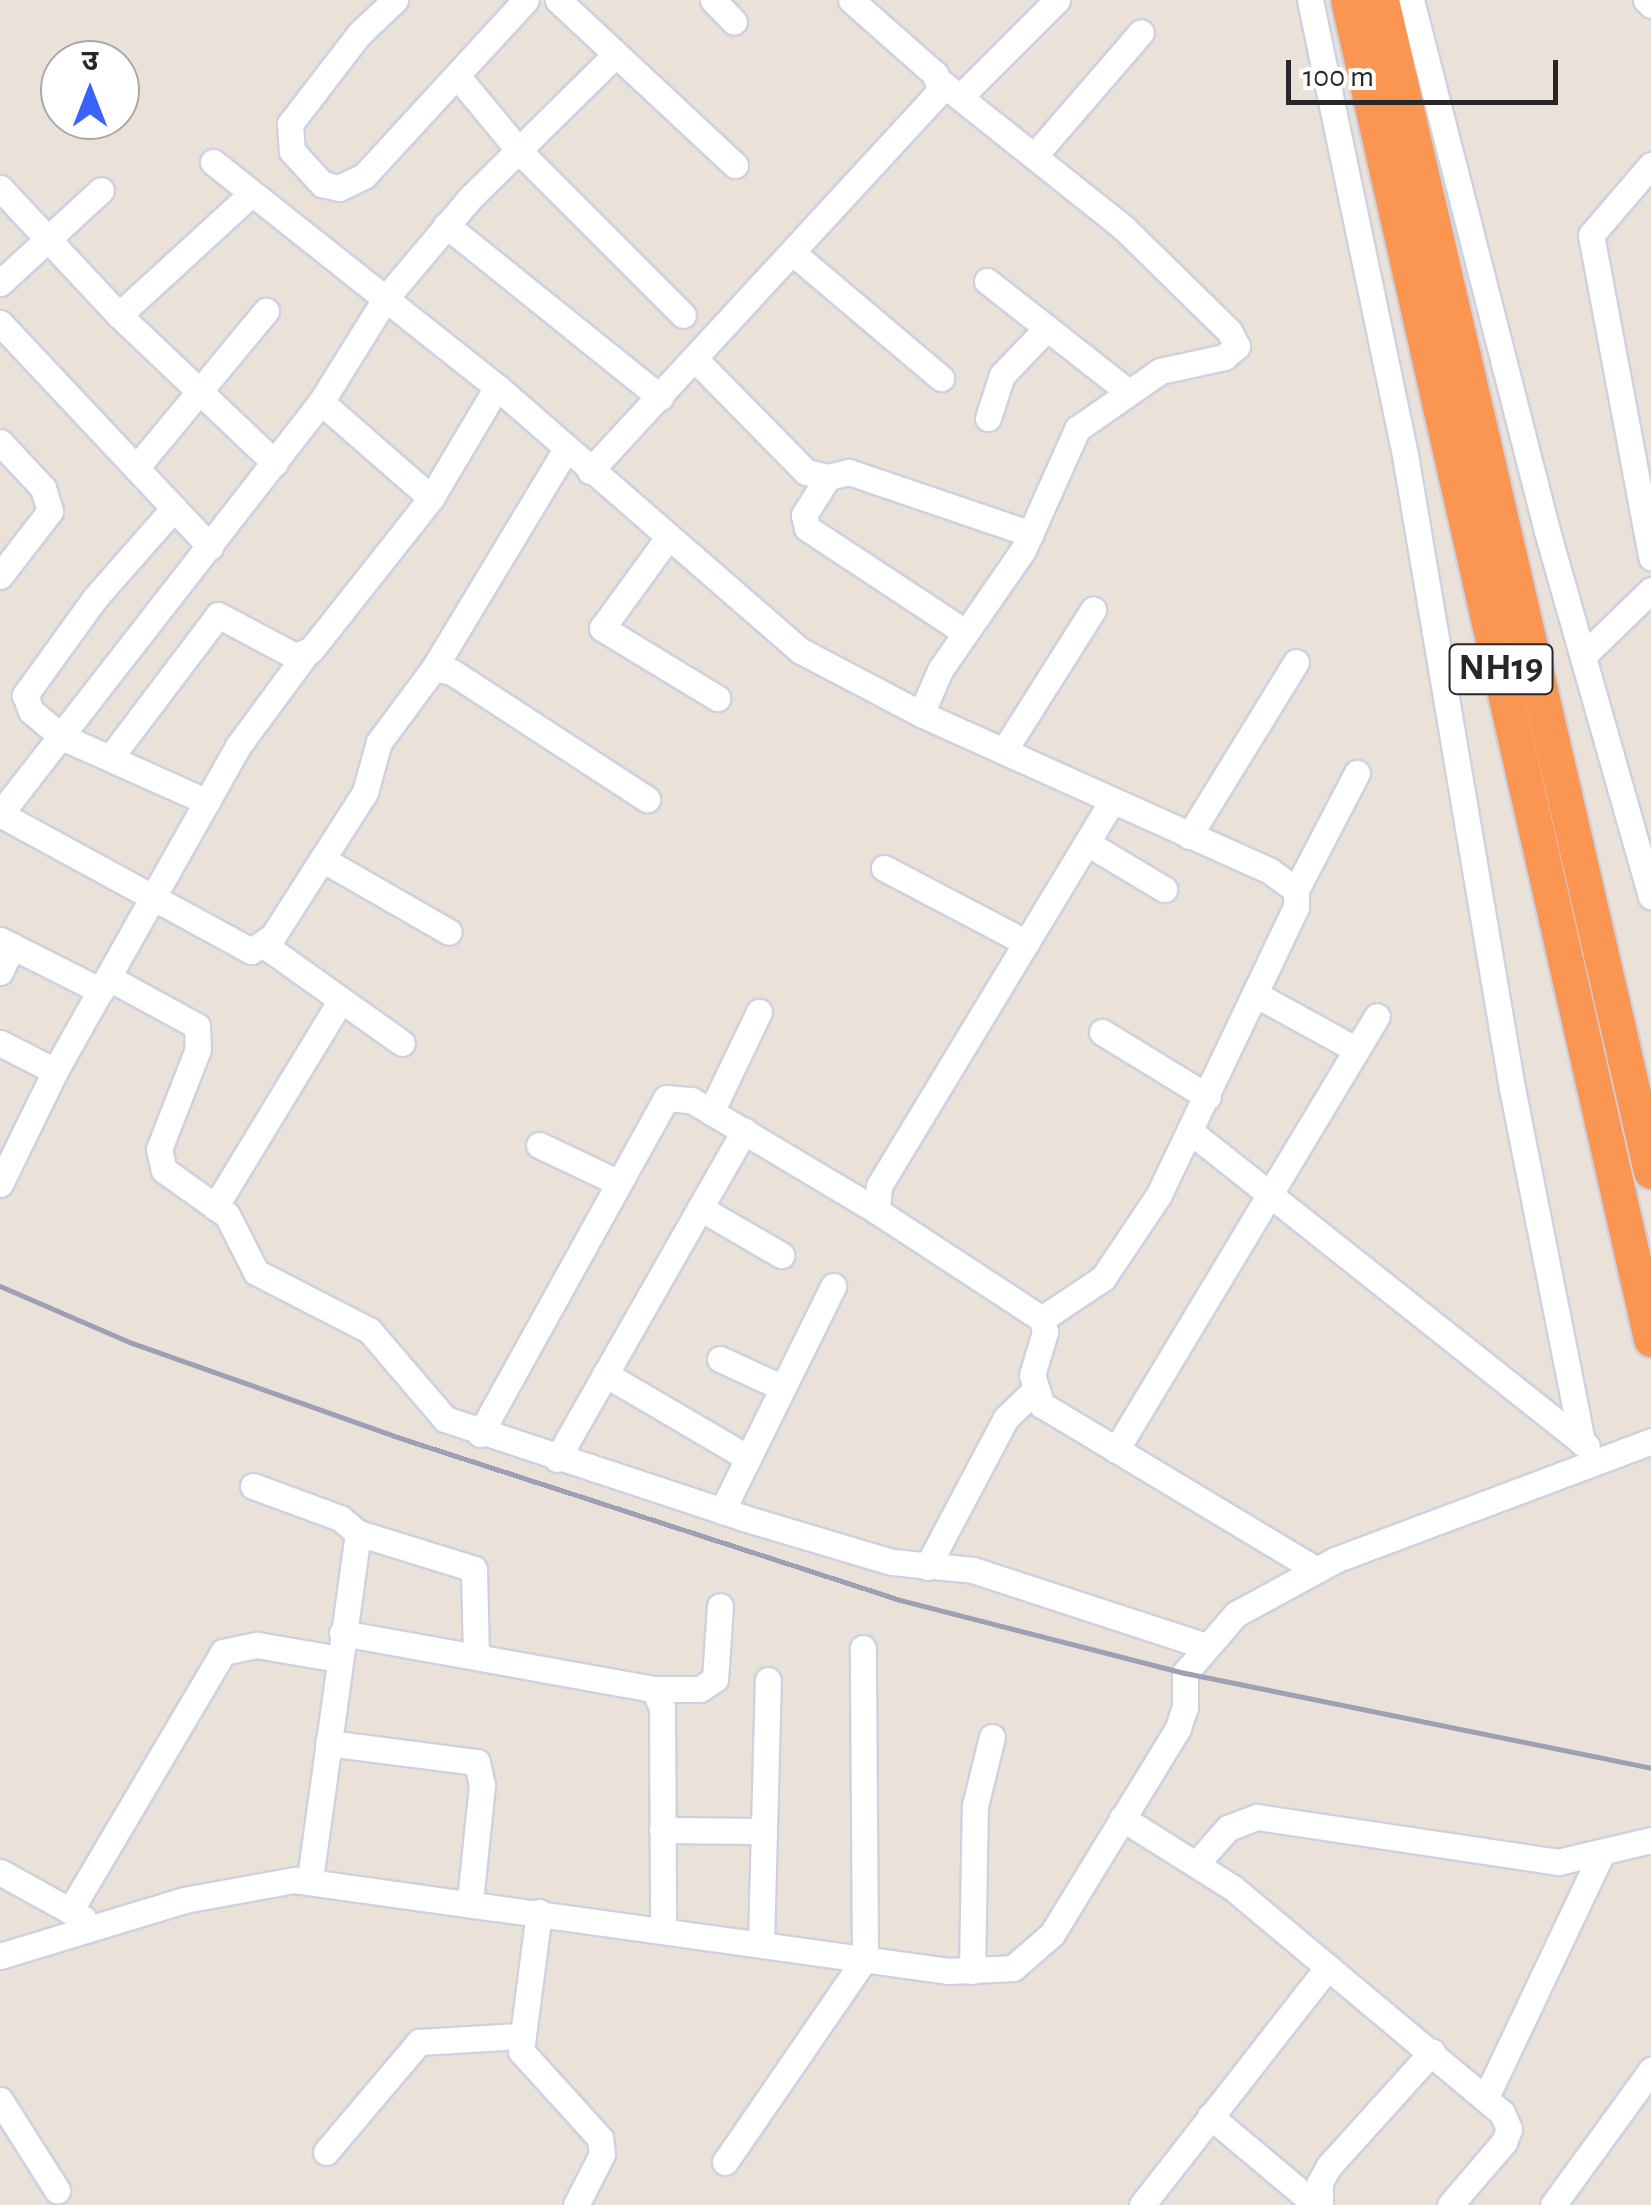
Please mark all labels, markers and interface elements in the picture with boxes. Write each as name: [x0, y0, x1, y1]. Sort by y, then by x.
north arrow: [40, 40, 140, 140]
scale bar: [1291, 40, 1564, 102]
text: उ: [82, 48, 98, 76]
text: 100 m: [1303, 62, 1374, 92]
road number: NH19: [1448, 636, 1554, 702]

